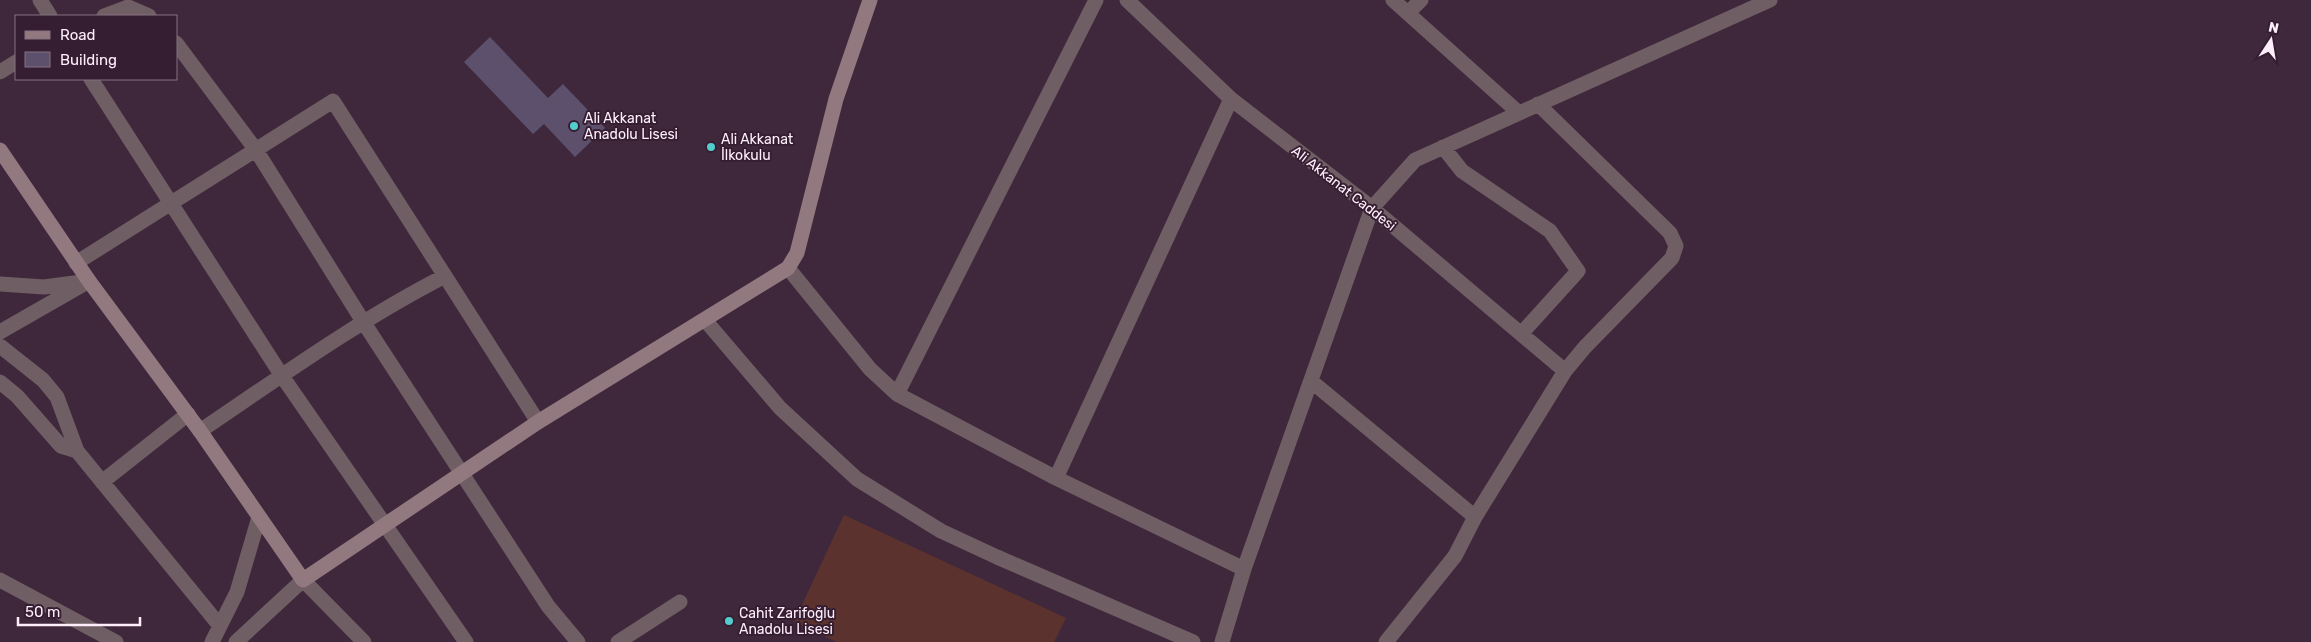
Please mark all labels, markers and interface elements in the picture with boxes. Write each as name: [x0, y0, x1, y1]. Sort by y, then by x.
legend: [15, 15, 178, 80]
north arrow: [2246, 15, 2296, 65]
text: N: [2267, 18, 2280, 37]
text: Road: [60, 26, 96, 44]
text: Building: [60, 51, 117, 69]
place label: Ali Akkanat Anadolu Lisesi: [584, 110, 678, 143]
marker: Ali Akkanat Anadolu Lisesi: [568, 120, 580, 132]
place label: Ali Akkanat İlkokulu: [721, 131, 794, 164]
marker: Ali Akkanat İlkokulu: [705, 141, 717, 153]
street label: Ali Akkanat Caddesi: [1288, 142, 1399, 234]
scale bar: [18, 594, 140, 626]
text: 50 m: [25, 603, 60, 621]
place label: Cahit Zarifoğlu Anadolu Lisesi: [739, 605, 835, 638]
marker: Cahit Zarifoğlu Anadolu Lisesi: [723, 615, 735, 627]

